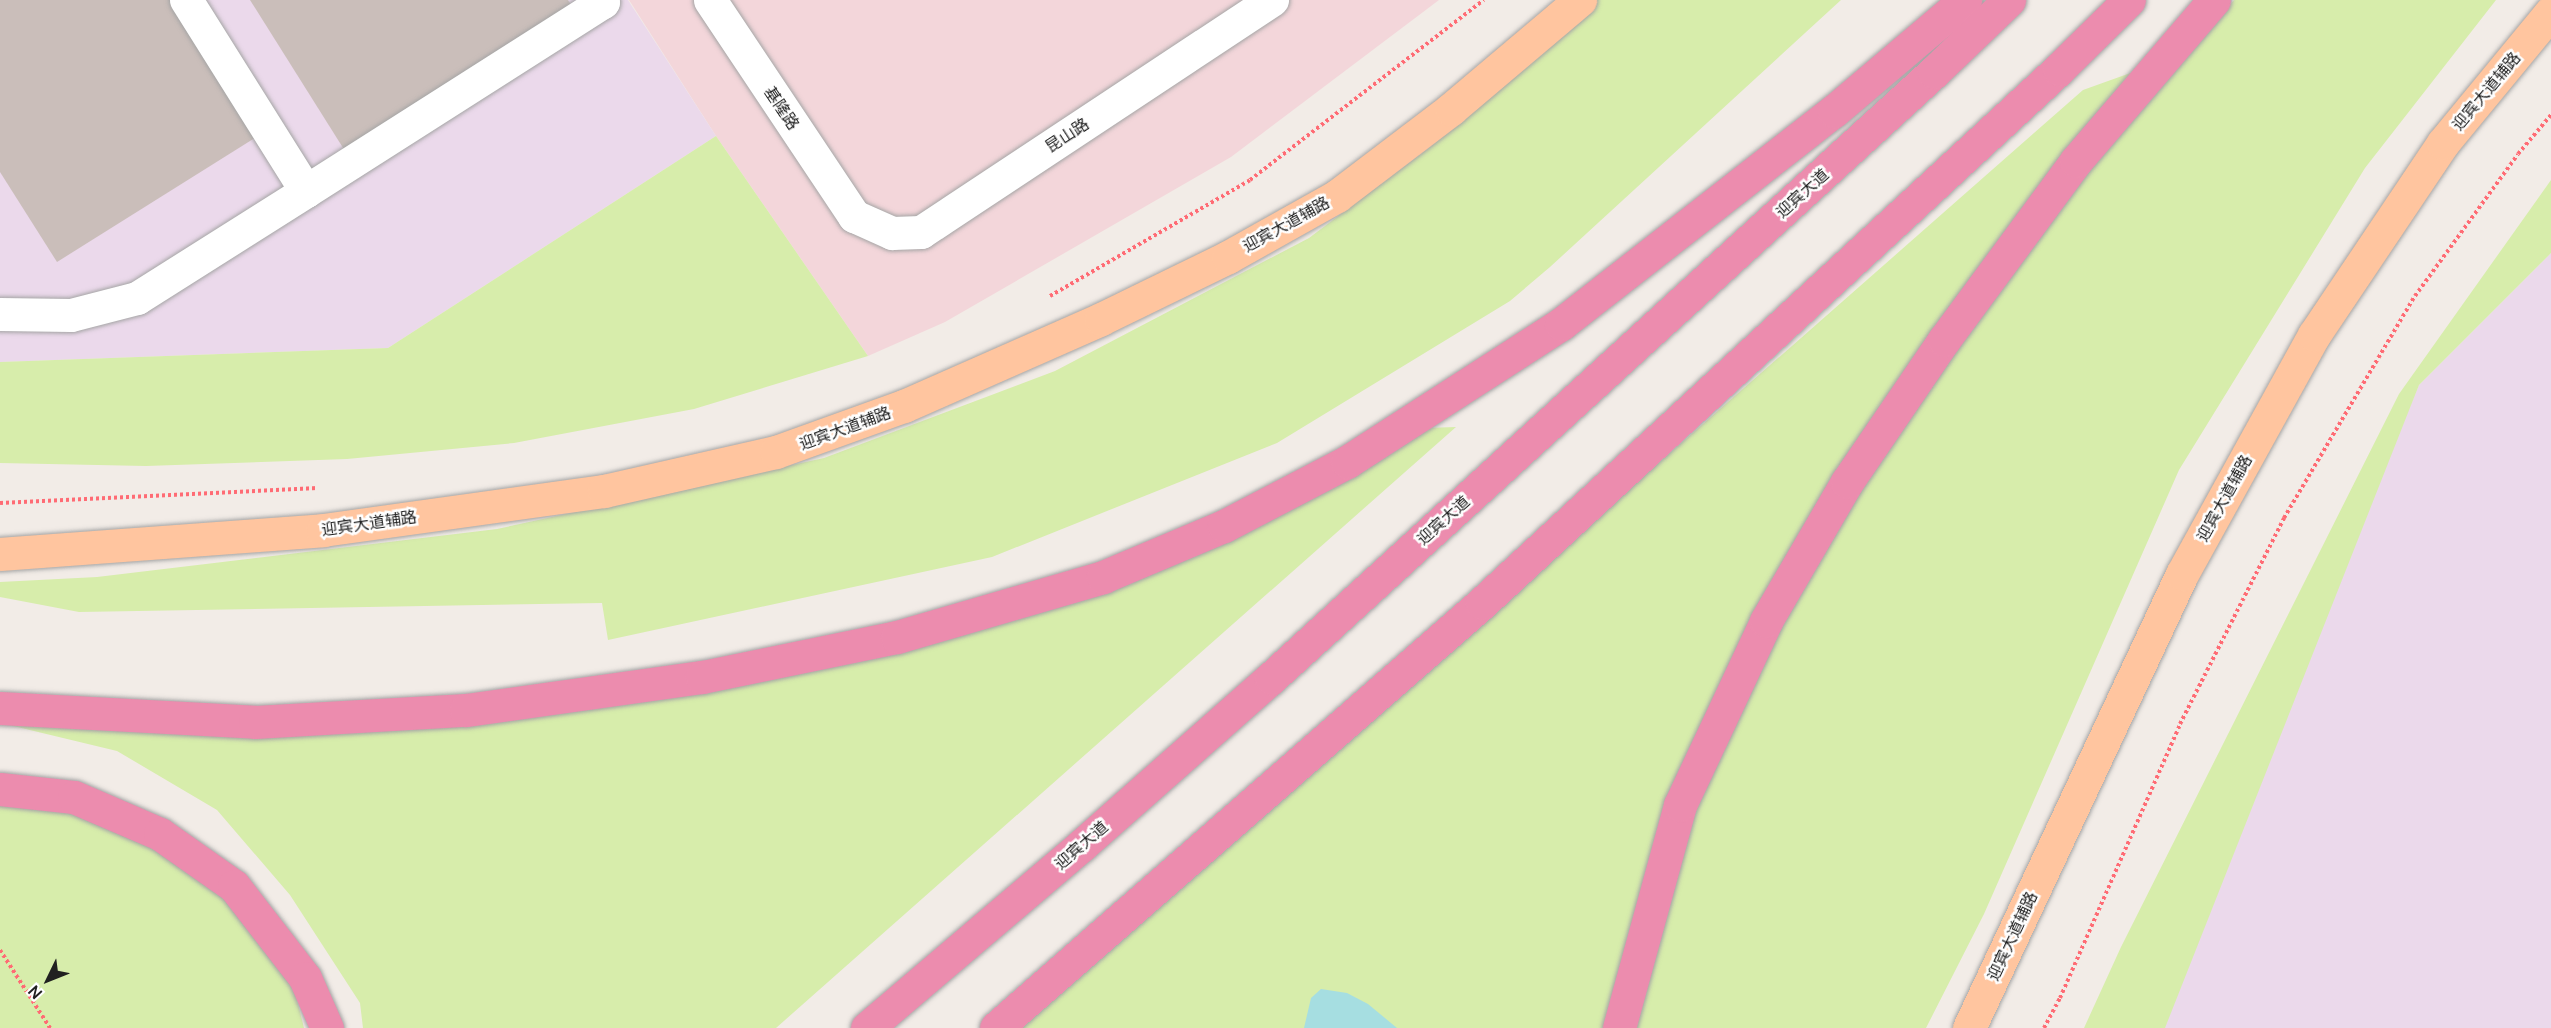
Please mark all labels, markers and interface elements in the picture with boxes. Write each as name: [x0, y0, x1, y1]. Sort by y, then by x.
street label: 迎宾大道辅路: [2448, 48, 2524, 134]
street label: 基隆路: [761, 83, 803, 133]
street label: 昆山路: [1042, 114, 1092, 156]
street label: 迎宾大道: [1772, 164, 1832, 222]
street label: 迎宾大道辅路: [1239, 192, 1333, 256]
street label: 迎宾大道辅路: [797, 403, 893, 453]
street label: 迎宾大道辅路: [2192, 451, 2256, 545]
street label: 迎宾大道: [1413, 491, 1473, 549]
street label: 迎宾大道辅路: [320, 507, 418, 539]
street label: 迎宾大道: [1051, 817, 1111, 873]
street label: 迎宾大道辅路: [1983, 888, 2041, 984]
north arrow: [18, 950, 78, 1010]
text: N: [23, 981, 47, 1004]

